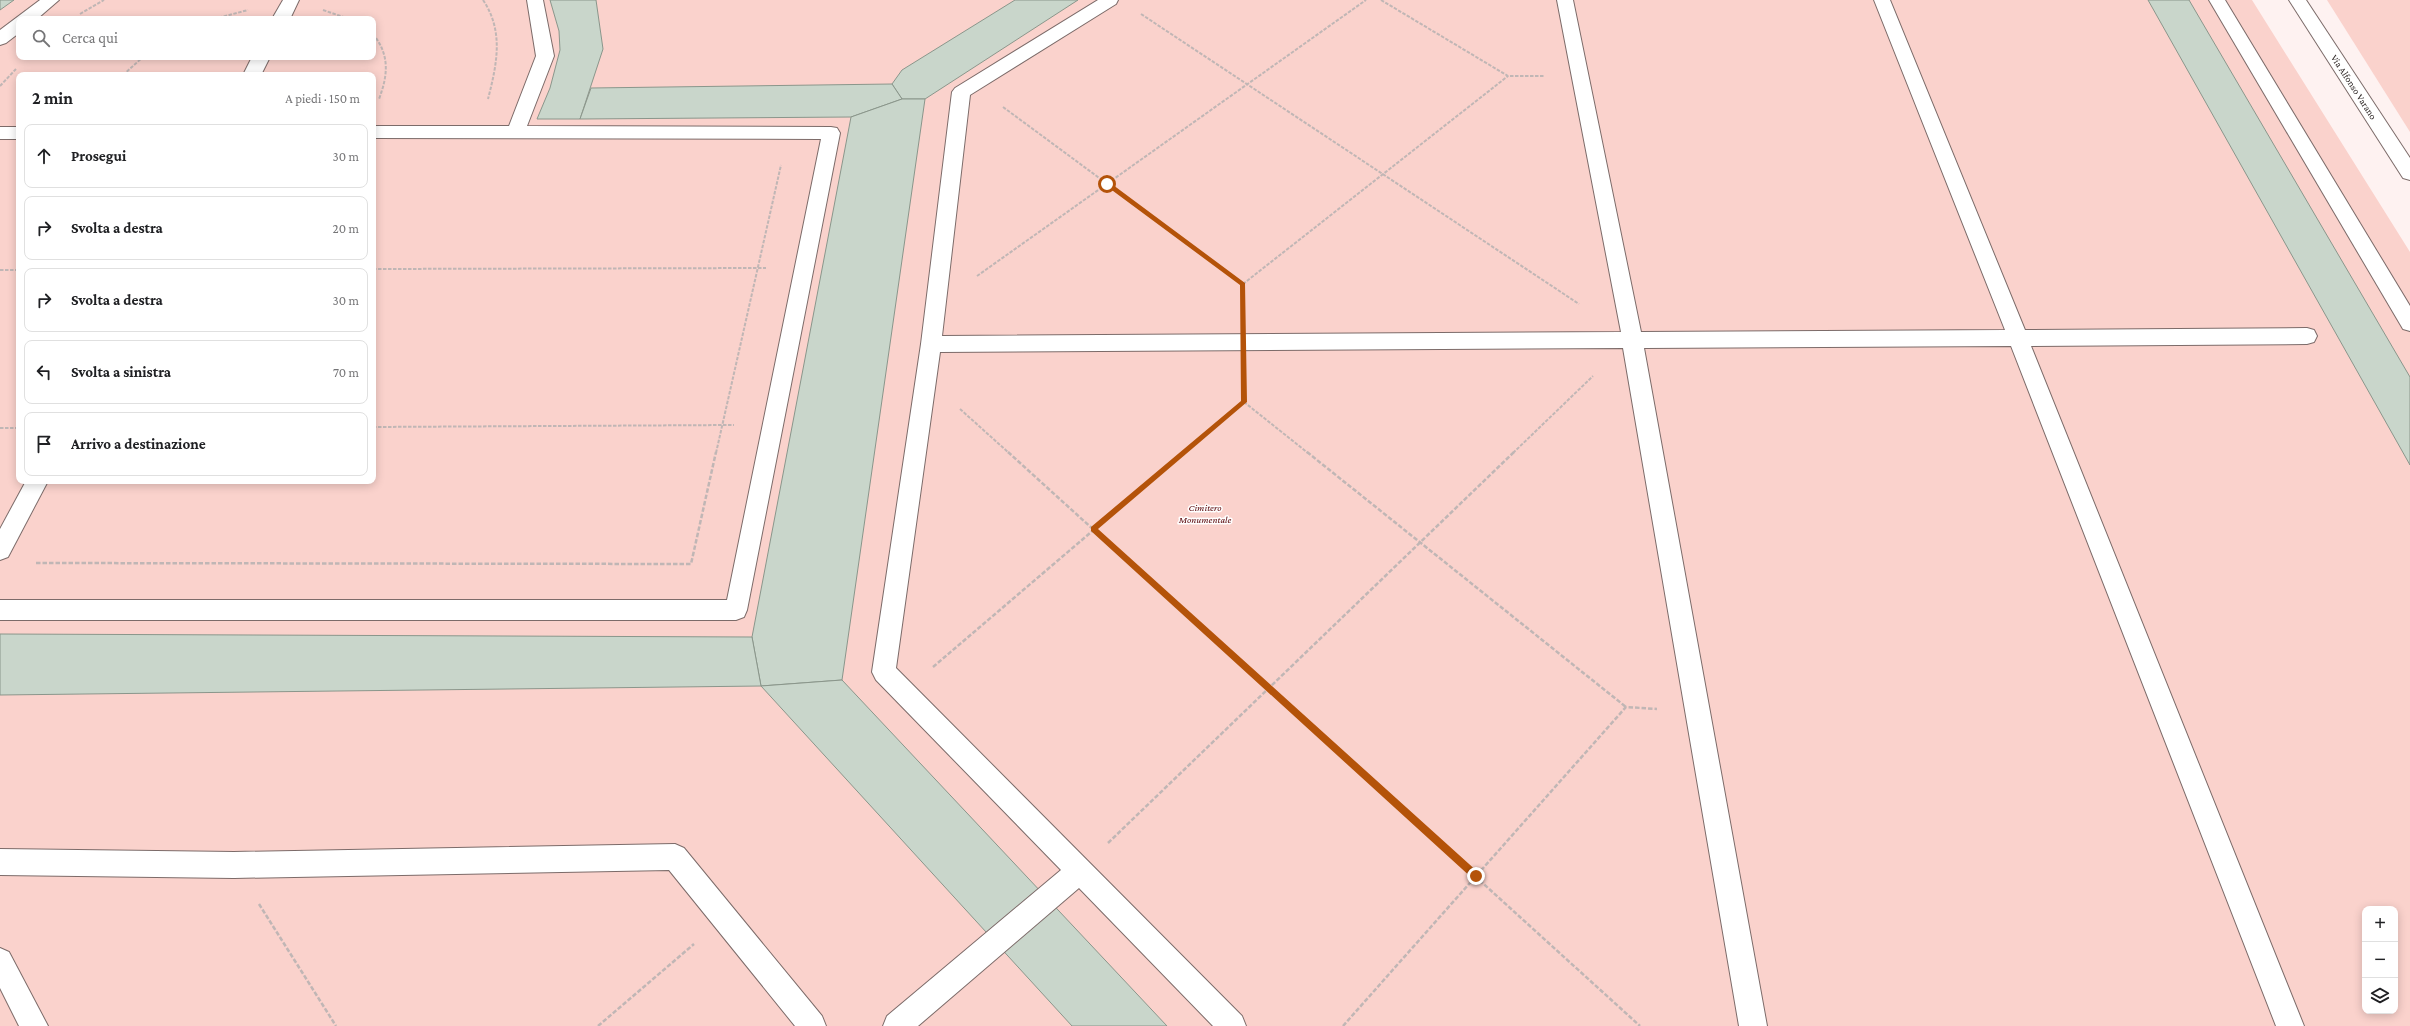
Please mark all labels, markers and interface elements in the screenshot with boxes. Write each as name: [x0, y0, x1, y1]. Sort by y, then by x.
search box: [16, 16, 376, 60]
icon: search: [30, 27, 52, 49]
text: Cerca qui: [62, 30, 118, 46]
street label: Via Alfonso Varano: [2329, 52, 2379, 122]
text: 2 min: [32, 89, 73, 108]
text: A piedi · 150 m: [285, 91, 360, 106]
icon: ahead: [33, 145, 55, 167]
text: Prosegui: [71, 148, 126, 164]
text: 30 m: [333, 149, 359, 164]
route start: [1098, 175, 1116, 193]
icon: right: [33, 217, 55, 239]
text: Svolta a destra: [71, 220, 163, 236]
text: 20 m: [333, 221, 359, 236]
icon: right: [33, 289, 55, 311]
text: Svolta a destra: [71, 292, 163, 308]
text: 30 m: [333, 293, 359, 308]
icon: left: [33, 361, 55, 383]
text: Svolta a sinistra: [71, 364, 171, 380]
text: 70 m: [333, 365, 359, 380]
icon: arrive: [33, 433, 55, 455]
text: Arrivo a destinazione: [71, 436, 206, 452]
park label: Cimitero Monumentale: [1178, 502, 1232, 525]
route end: [1467, 867, 1485, 885]
map controls: [2362, 906, 2398, 1014]
button: +: [2362, 906, 2398, 942]
button: −: [2362, 942, 2398, 978]
button: layers: [2362, 978, 2398, 1014]

